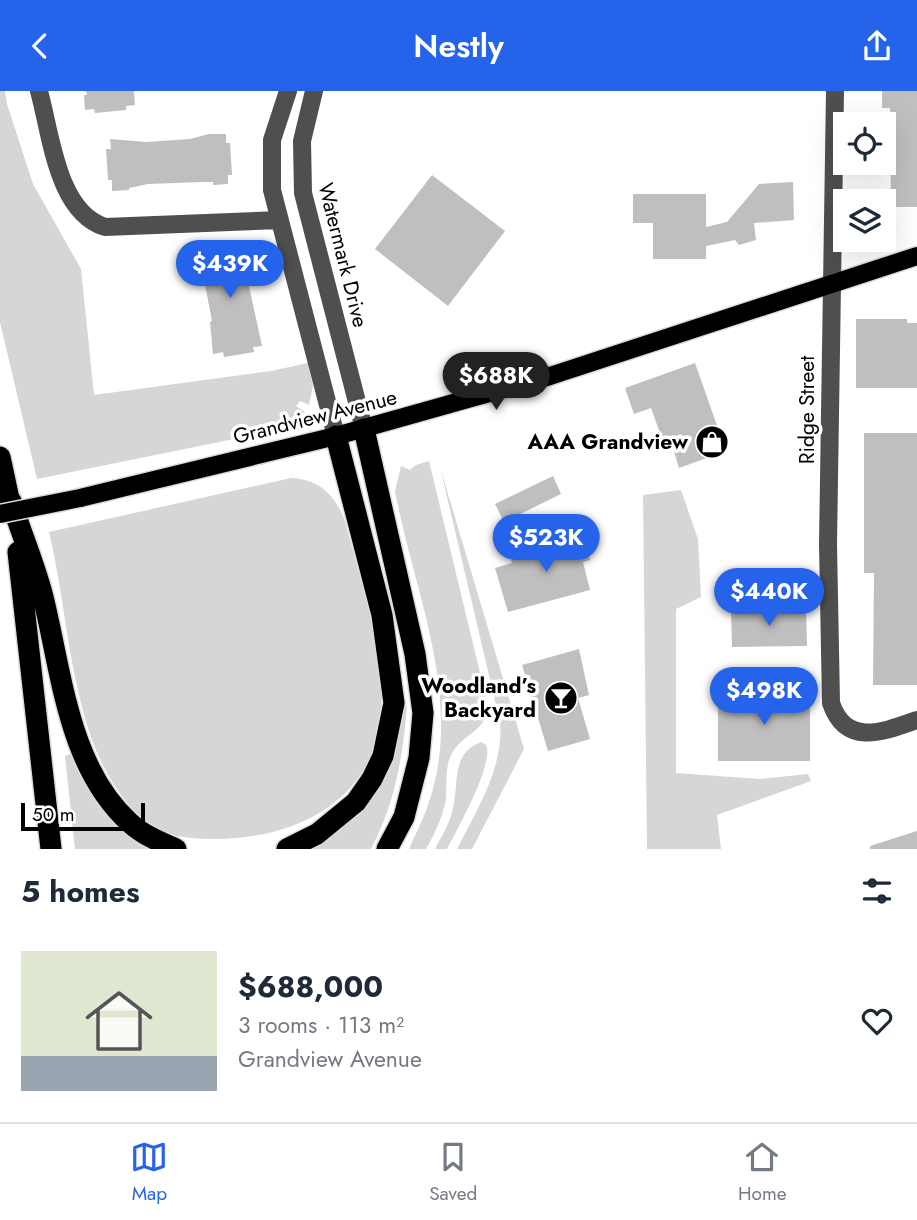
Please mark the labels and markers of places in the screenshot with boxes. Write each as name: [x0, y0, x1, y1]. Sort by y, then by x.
pin: $439K: [181, 241, 279, 300]
pin: $688K: [447, 353, 545, 412]
shop icon: AAA Grandview: [693, 423, 731, 461]
place label: AAA Grandview: [526, 427, 689, 457]
pin: $523K: [497, 515, 595, 574]
pin: $440K: [720, 568, 818, 628]
pin: $498K: [715, 667, 813, 727]
place label: Woodland’s Backyard: [421, 671, 536, 725]
bar icon: Woodland’s Backyard: [542, 679, 580, 717]

